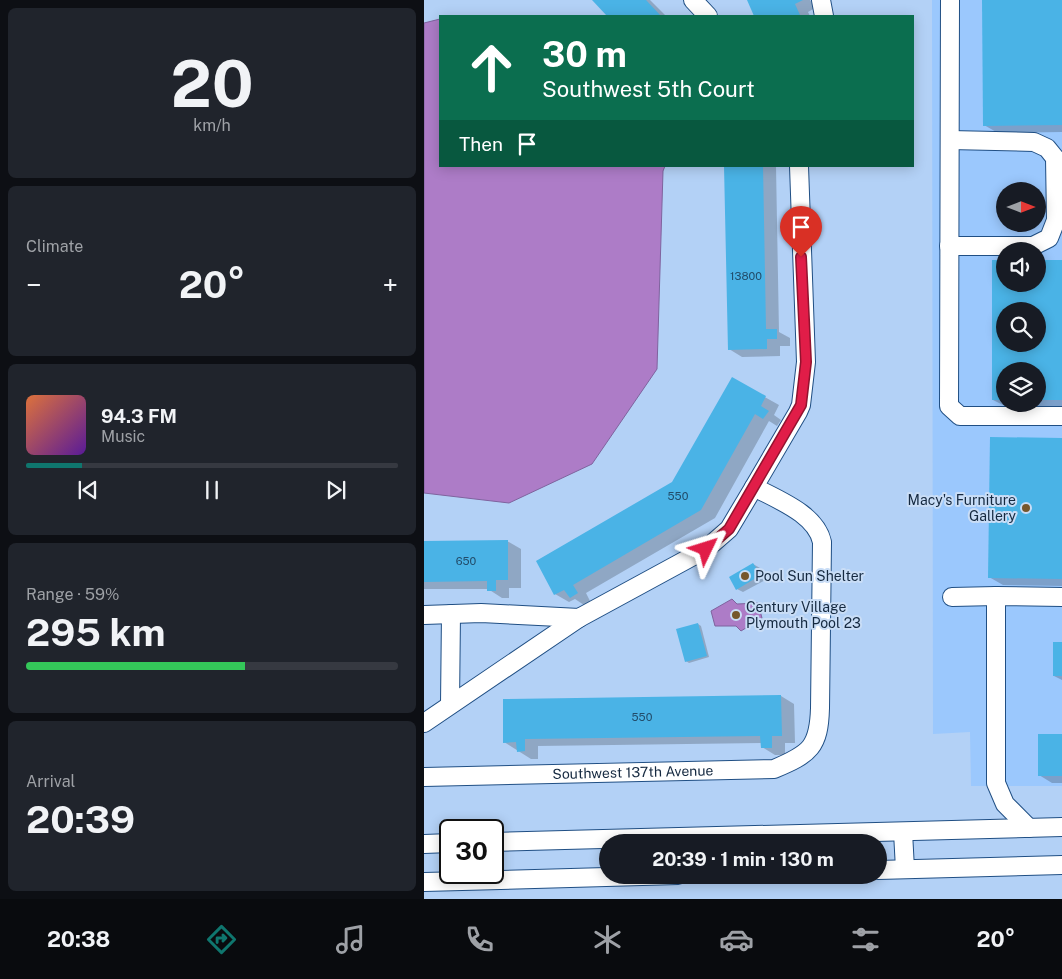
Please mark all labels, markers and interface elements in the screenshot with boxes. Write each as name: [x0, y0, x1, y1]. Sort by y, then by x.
text: 30 m: [542, 34, 627, 75]
icon: ahead: [459, 35, 524, 100]
text: 20: [170, 45, 254, 122]
text: Southwest 5th Court: [542, 76, 755, 102]
text: km/h: [193, 116, 231, 135]
icon: arrive: [513, 130, 541, 158]
text: Then: [459, 133, 503, 155]
north arrow: [996, 182, 1046, 232]
map controls: [996, 182, 1046, 412]
pin: [780, 206, 822, 257]
icon: arrive: [787, 213, 815, 241]
text: Climate: [26, 237, 83, 256]
button: sound: [996, 242, 1046, 292]
text: 20°: [179, 262, 245, 307]
text: −: [26, 268, 42, 301]
text: +: [382, 268, 398, 301]
house number: 13800: [730, 270, 762, 282]
button: search: [996, 302, 1046, 352]
button: layers: [996, 362, 1046, 412]
text: 94.3 FM: [101, 405, 177, 427]
text: Music: [101, 427, 145, 446]
icon: previous: [74, 476, 102, 504]
icon: pause: [198, 476, 226, 504]
icon: next: [322, 476, 350, 504]
house number: 550: [668, 490, 689, 502]
place label: Macy's Furniture Gallery: [908, 492, 1017, 524]
marker: Macy's Furniture Gallery: [1020, 502, 1032, 514]
position arrow: [679, 522, 731, 574]
house number: 650: [456, 555, 477, 567]
place label: Pool Sun Shelter: [755, 568, 864, 584]
marker: Pool Sun Shelter: [739, 570, 751, 582]
text: Range · 59%: [26, 585, 119, 604]
place label: Century Village Plymouth Pool 23: [746, 599, 861, 631]
marker: Century Village Plymouth Pool 23: [730, 609, 742, 621]
text: 295 km: [26, 610, 165, 655]
house number: 550: [632, 711, 653, 723]
street label: Southwest 137th Avenue: [552, 762, 714, 782]
text: Arrival: [26, 772, 75, 791]
text: 20:39: [26, 797, 135, 842]
speed limit sign: 30: [439, 819, 504, 884]
text: 20:39 · 1 min · 130 m: [652, 848, 834, 870]
icon: directions: [204, 922, 239, 957]
icon: music: [333, 922, 368, 957]
icon: phone: [462, 922, 497, 957]
icon: climate: [590, 922, 625, 957]
icon: car: [719, 922, 754, 957]
icon: filters: [848, 922, 883, 957]
text: 20:38: [47, 926, 110, 952]
text: 20°: [977, 926, 1015, 952]

